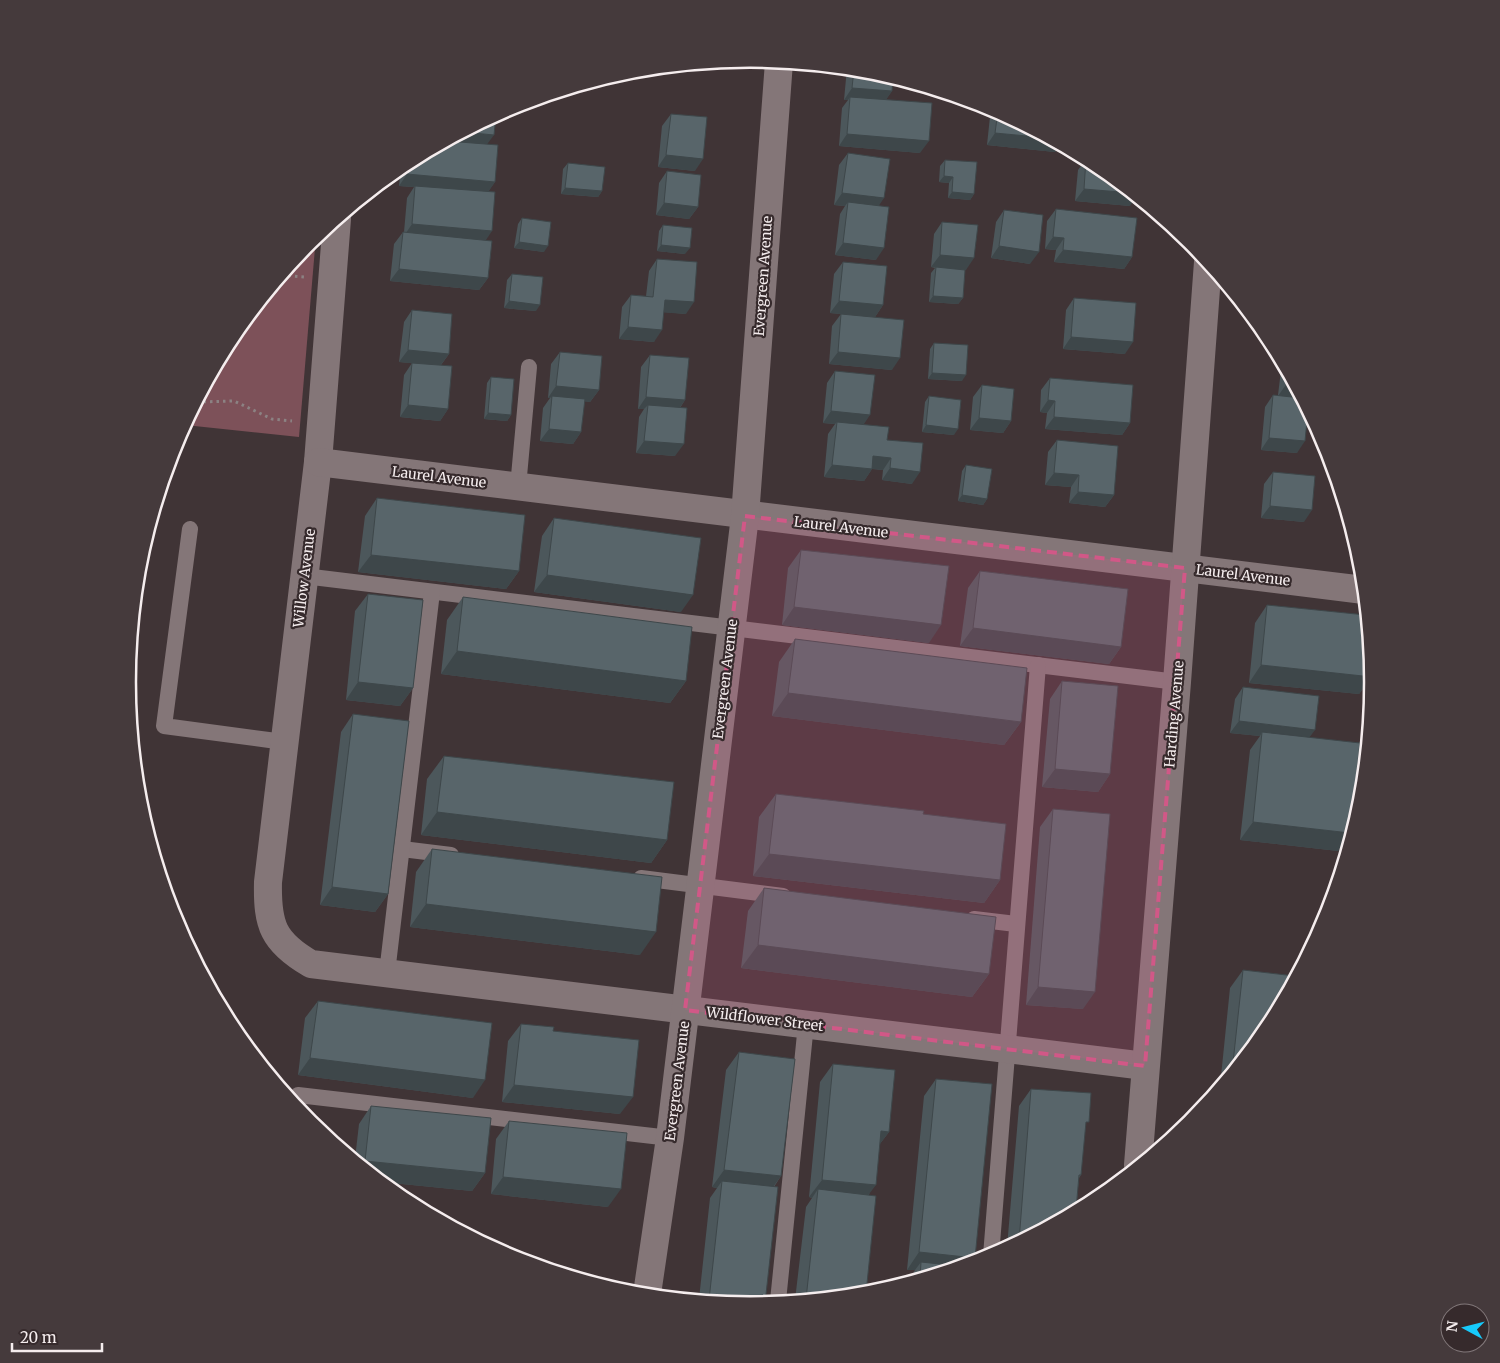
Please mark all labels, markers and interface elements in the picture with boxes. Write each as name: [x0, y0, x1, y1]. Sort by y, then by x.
street label: Evergreen Avenue: [750, 215, 776, 337]
street label: Laurel Avenue: [391, 462, 487, 492]
street label: Laurel Avenue: [793, 512, 889, 542]
street label: Willow Avenue: [289, 528, 319, 629]
street label: Laurel Avenue: [1195, 560, 1291, 590]
street label: Evergreen Avenue: [709, 618, 741, 740]
street label: Harding Avenue: [1160, 660, 1188, 768]
street label: Wildflower Street: [704, 1003, 825, 1035]
street label: Evergreen Avenue: [661, 1020, 693, 1142]
north arrow: [1440, 1303, 1490, 1353]
scale bar: [12, 1320, 102, 1352]
text: N: [1442, 1320, 1462, 1333]
text: 20 m: [20, 1328, 57, 1347]

